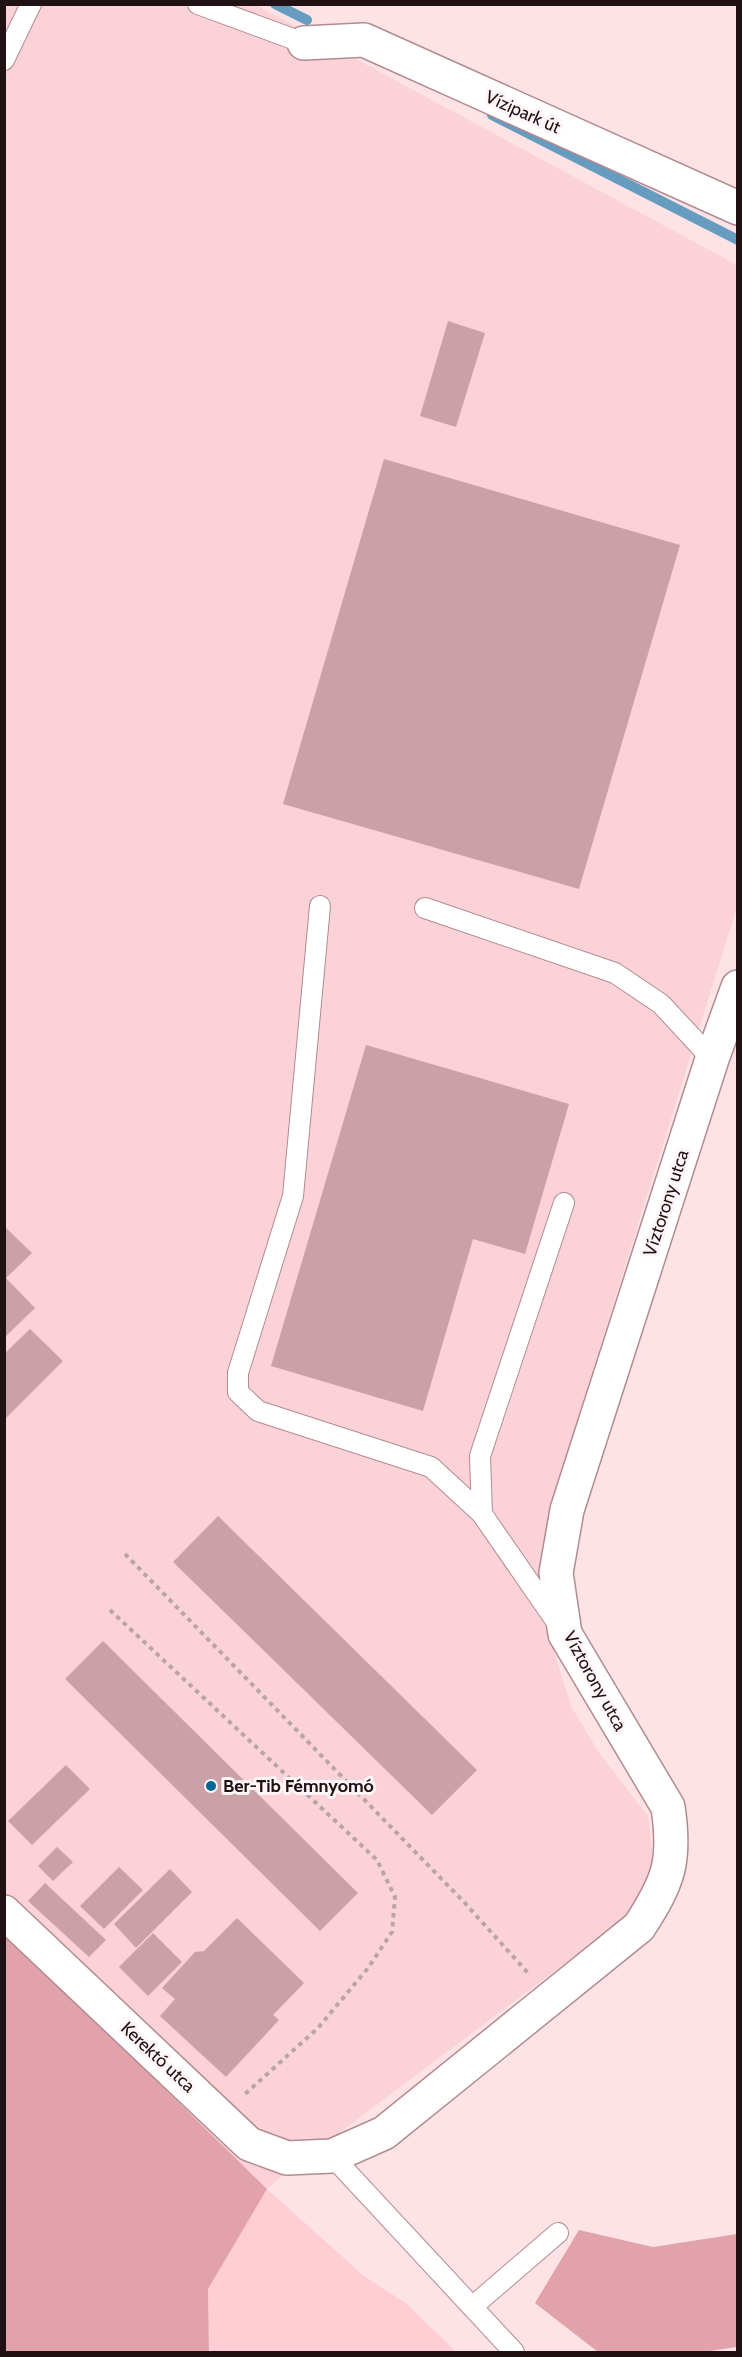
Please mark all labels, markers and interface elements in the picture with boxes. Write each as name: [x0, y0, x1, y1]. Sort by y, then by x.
street label: Vízipark út: [482, 86, 564, 138]
street label: Víztorony utca: [638, 1147, 694, 1259]
street label: Víztorony utca: [559, 1627, 632, 1735]
place label: Ber-Tib Fémnyomó: [223, 1775, 374, 1797]
marker: Ber-Tib Fémnyomó: [204, 1779, 218, 1793]
street label: Kerektó utca: [116, 2017, 200, 2097]

